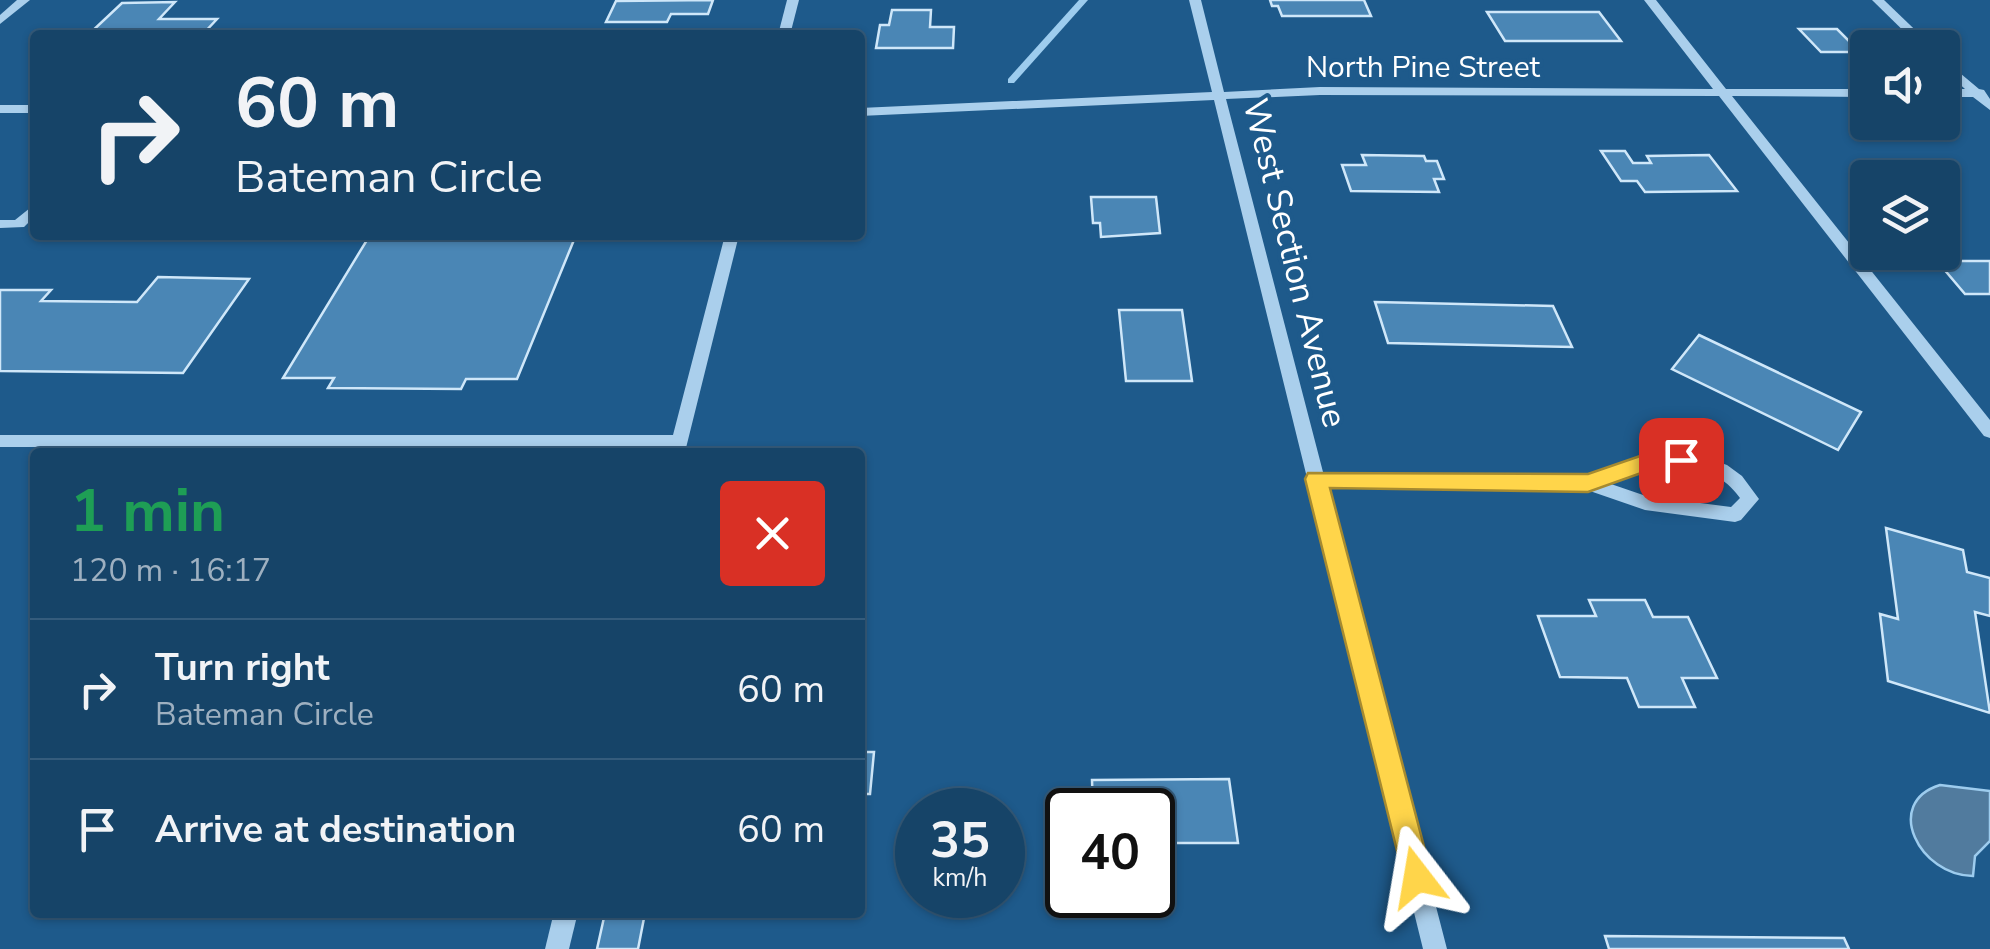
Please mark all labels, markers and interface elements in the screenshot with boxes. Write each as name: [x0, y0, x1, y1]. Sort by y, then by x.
map controls: [1850, 30, 1960, 270]
button: sound: [1850, 30, 1960, 140]
street label: North Pine Street: [1306, 47, 1541, 88]
text: 60 m: [235, 56, 399, 152]
icon: right: [70, 70, 200, 200]
street label: West Section Avenue: [1231, 94, 1359, 432]
text: Bateman Circle: [235, 147, 543, 208]
button: layers: [1850, 160, 1960, 270]
pin: [1639, 418, 1724, 503]
icon: arrive: [1654, 433, 1709, 488]
text: 1 min: [70, 470, 225, 552]
button: close: [720, 481, 825, 586]
text: 120 m · 16:17: [70, 549, 271, 592]
text: Turn right: [155, 642, 330, 693]
icon: right: [70, 662, 125, 717]
text: 60 m: [737, 664, 825, 715]
text: Bateman Circle: [155, 693, 374, 736]
speed limit sign: 40: [1045, 788, 1175, 918]
icon: arrive: [70, 802, 125, 857]
text: Arrive at destination: [155, 804, 516, 855]
text: 60 m: [737, 804, 825, 855]
text: 35: [930, 806, 990, 875]
position arrow: [1365, 825, 1469, 929]
text: km/h: [932, 861, 988, 895]

